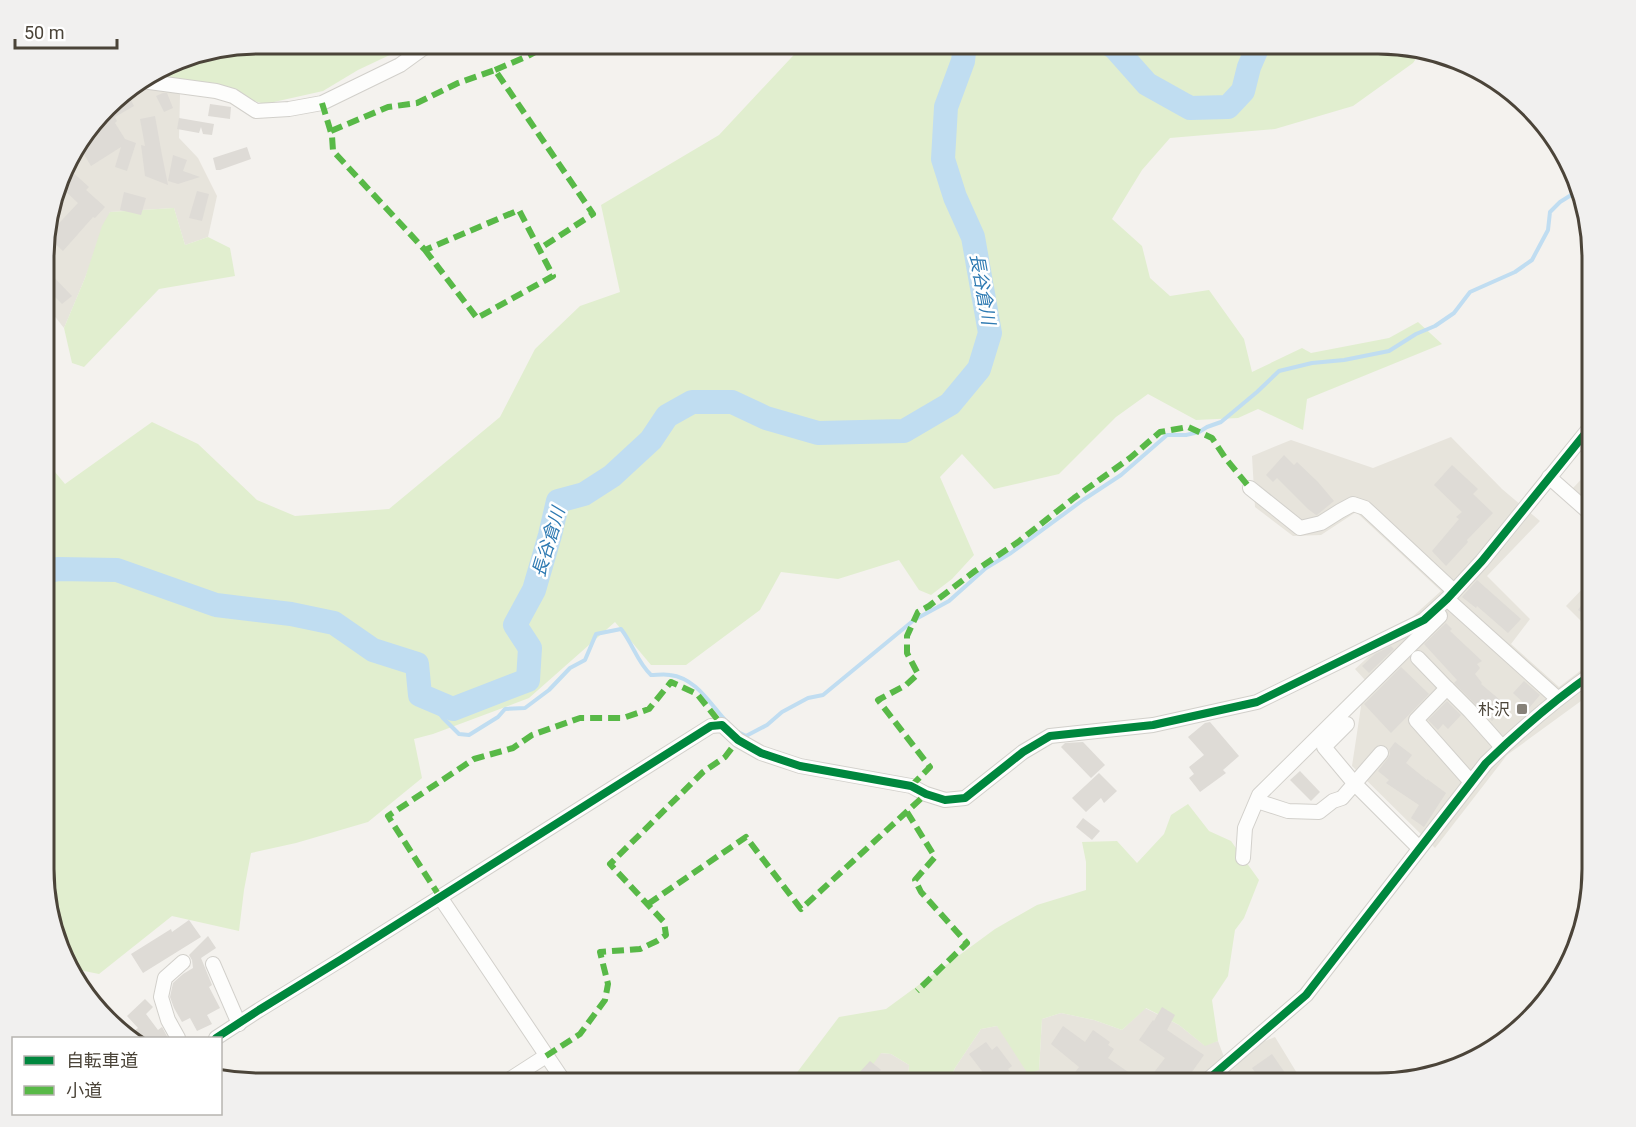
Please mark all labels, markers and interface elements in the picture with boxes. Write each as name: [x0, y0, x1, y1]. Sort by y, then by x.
scale bar: [15, 12, 117, 50]
text: 50 m: [24, 22, 64, 43]
water label: 長谷倉川: [966, 252, 1000, 328]
water label: 長谷倉川: [527, 503, 569, 579]
place label: 朴沢: [1478, 700, 1510, 719]
marker: 朴沢: [1515, 702, 1529, 716]
legend: [12, 1037, 222, 1115]
text: 自転車道: [66, 1050, 138, 1071]
text: 小道: [66, 1080, 102, 1101]

